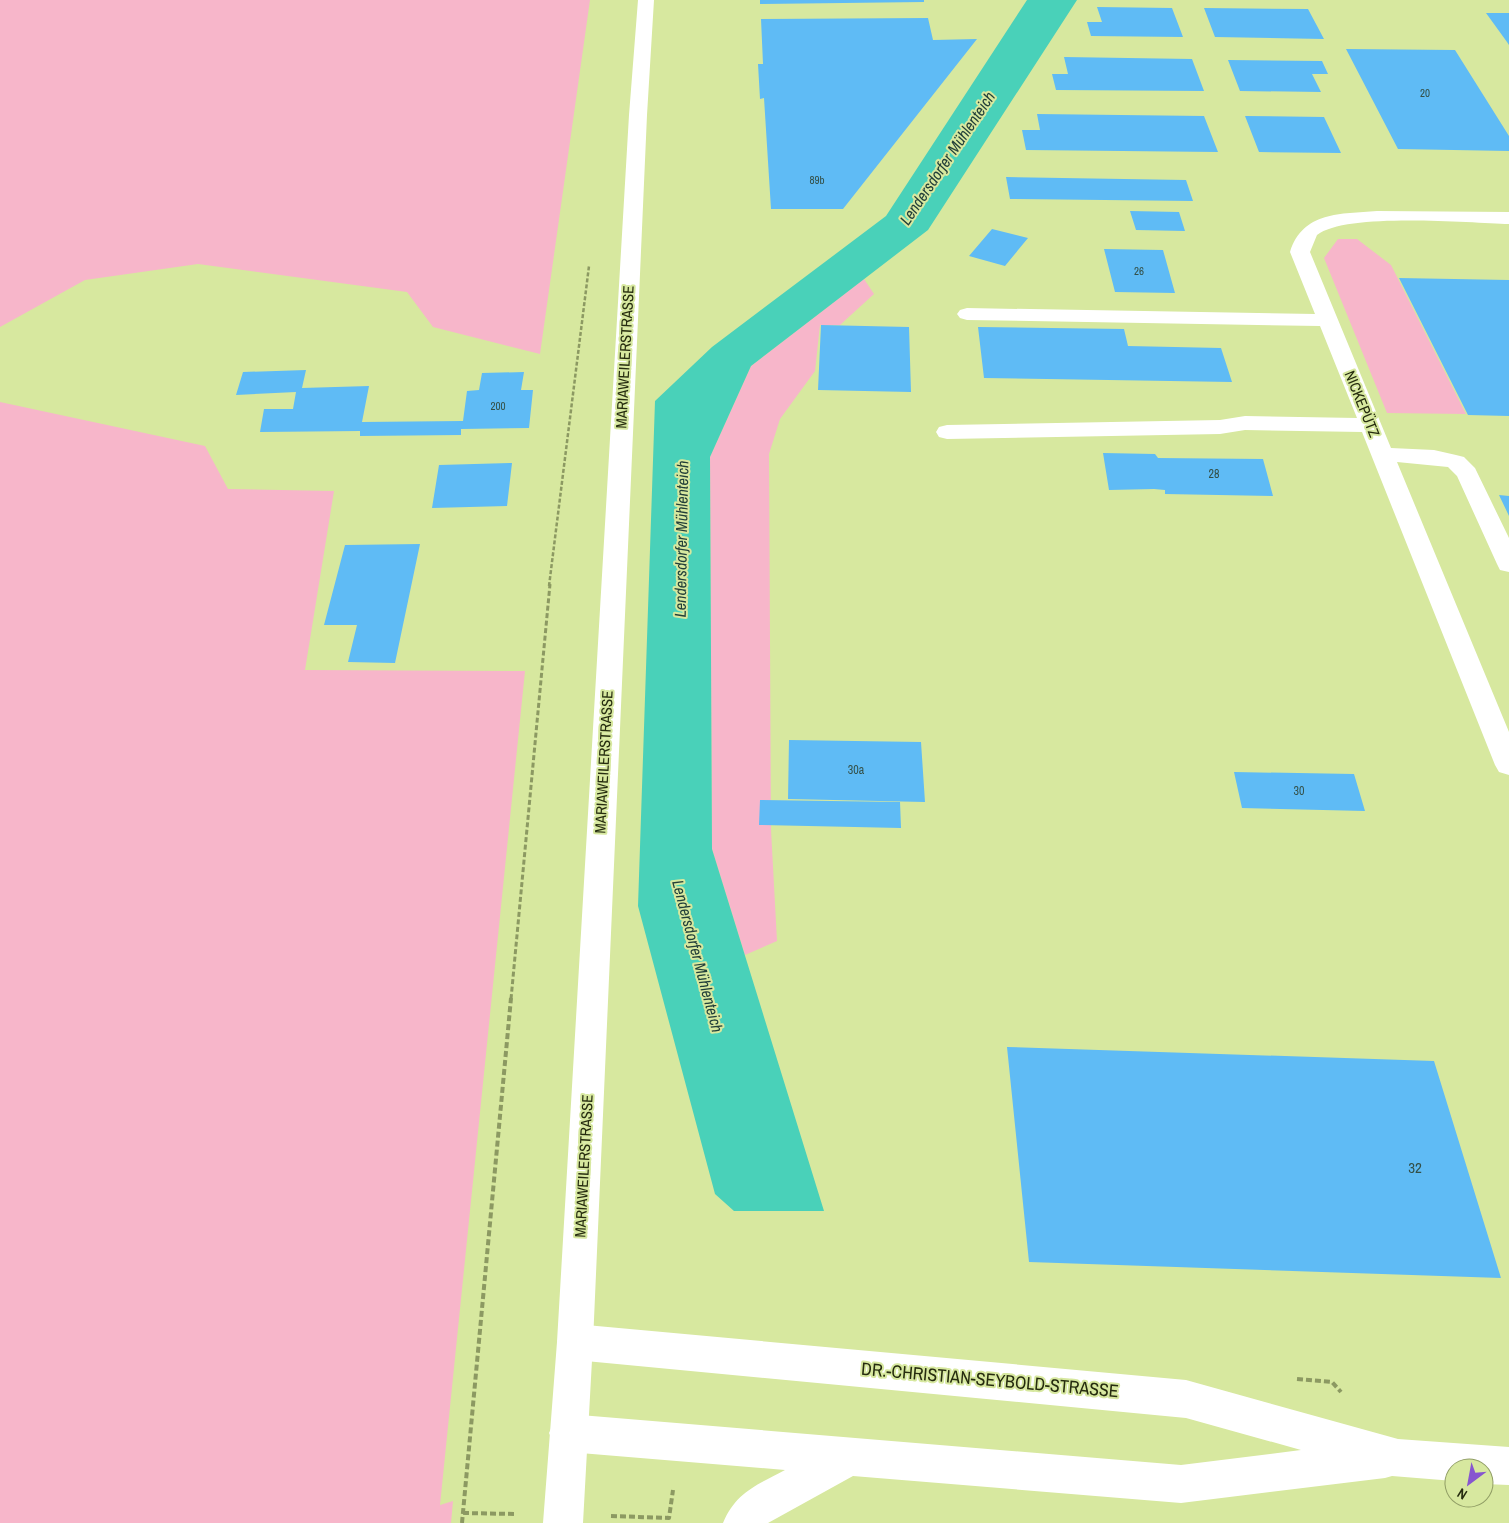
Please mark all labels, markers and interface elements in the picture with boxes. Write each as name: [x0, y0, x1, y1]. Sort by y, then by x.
house number: 20: [1420, 86, 1430, 100]
water label: Lendersdorfer Mühlenteich: [894, 87, 1000, 229]
house number: 89b: [809, 173, 825, 187]
house number: 26: [1134, 264, 1144, 278]
street label: MARIAWEILERSTRASSE: [610, 285, 639, 429]
street label: NICKEPÜTZ: [1340, 368, 1385, 441]
house number: 200: [490, 399, 506, 413]
water label: Lendersdorfer Mühlenteich: [669, 460, 693, 618]
house number: 28: [1209, 466, 1219, 482]
street label: MARIAWEILERSTRASSE: [589, 690, 618, 834]
house number: 30a: [848, 762, 865, 778]
house number: 30: [1294, 783, 1304, 799]
water label: Lendersdorfer Mühlenteich: [667, 877, 729, 1035]
street label: MARIAWEILERSTRASSE: [569, 1094, 598, 1238]
house number: 32: [1408, 1157, 1422, 1178]
street label: DR.-CHRISTIAN-SEYBOLD-STRASSE: [860, 1356, 1120, 1403]
north arrow: [1444, 1458, 1494, 1508]
text: N: [1454, 1484, 1470, 1504]

